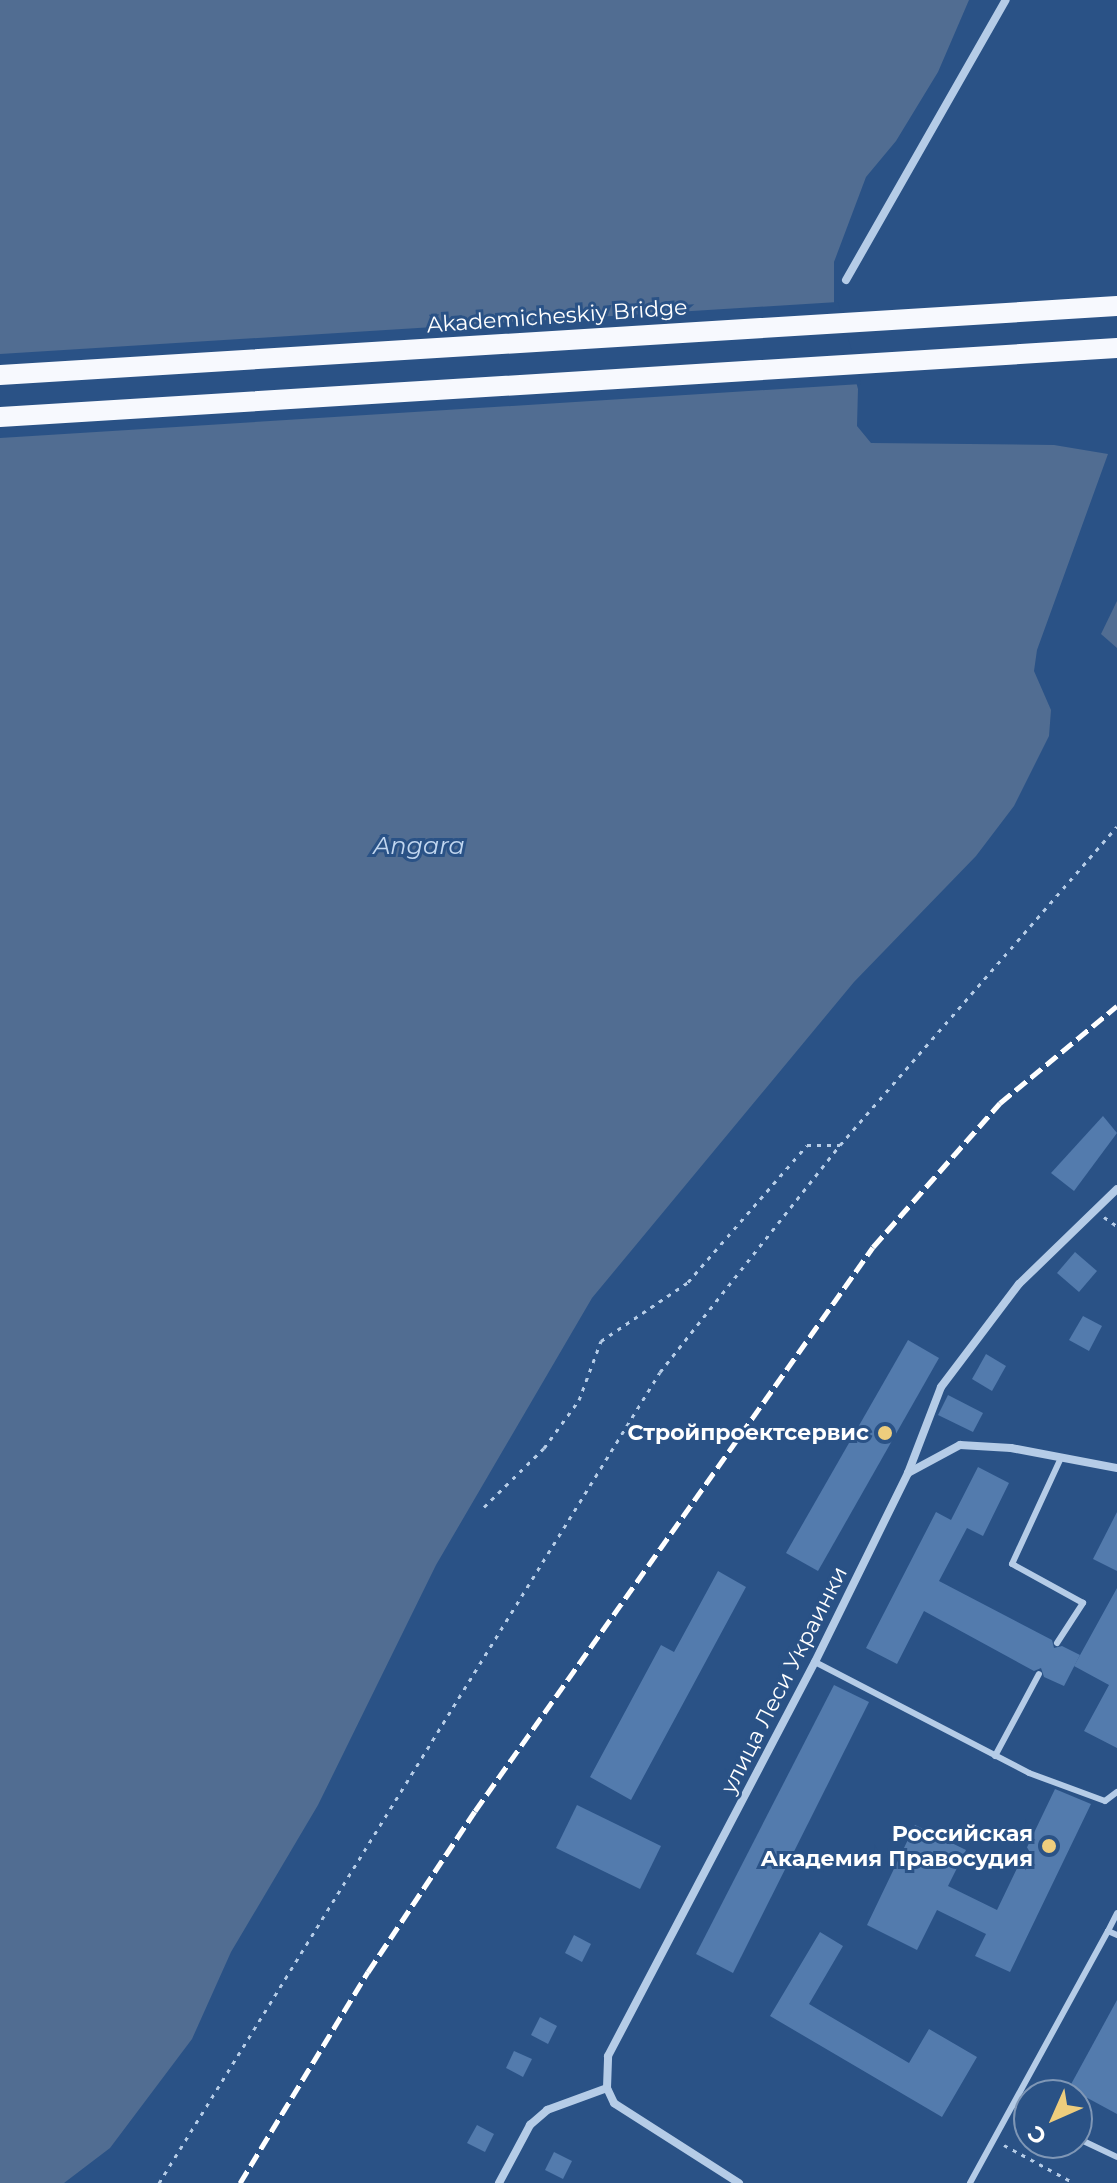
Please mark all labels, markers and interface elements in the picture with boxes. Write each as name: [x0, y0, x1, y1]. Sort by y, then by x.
street label: Akademicheskiy Bridge: [426, 294, 688, 338]
water label: Angara: [373, 832, 465, 860]
place label: Стройпроектсервис: [628, 1420, 869, 1446]
marker: Стройпроектсервис: [876, 1424, 894, 1442]
street label: улица Леси Украинки: [715, 1562, 853, 1798]
place label: Российская Академия Правосудия: [760, 1820, 1033, 1872]
marker: Российская Академия Правосудия: [1040, 1837, 1058, 1855]
north arrow: [1013, 2079, 1093, 2159]
text: С: [1022, 2120, 1052, 2150]

